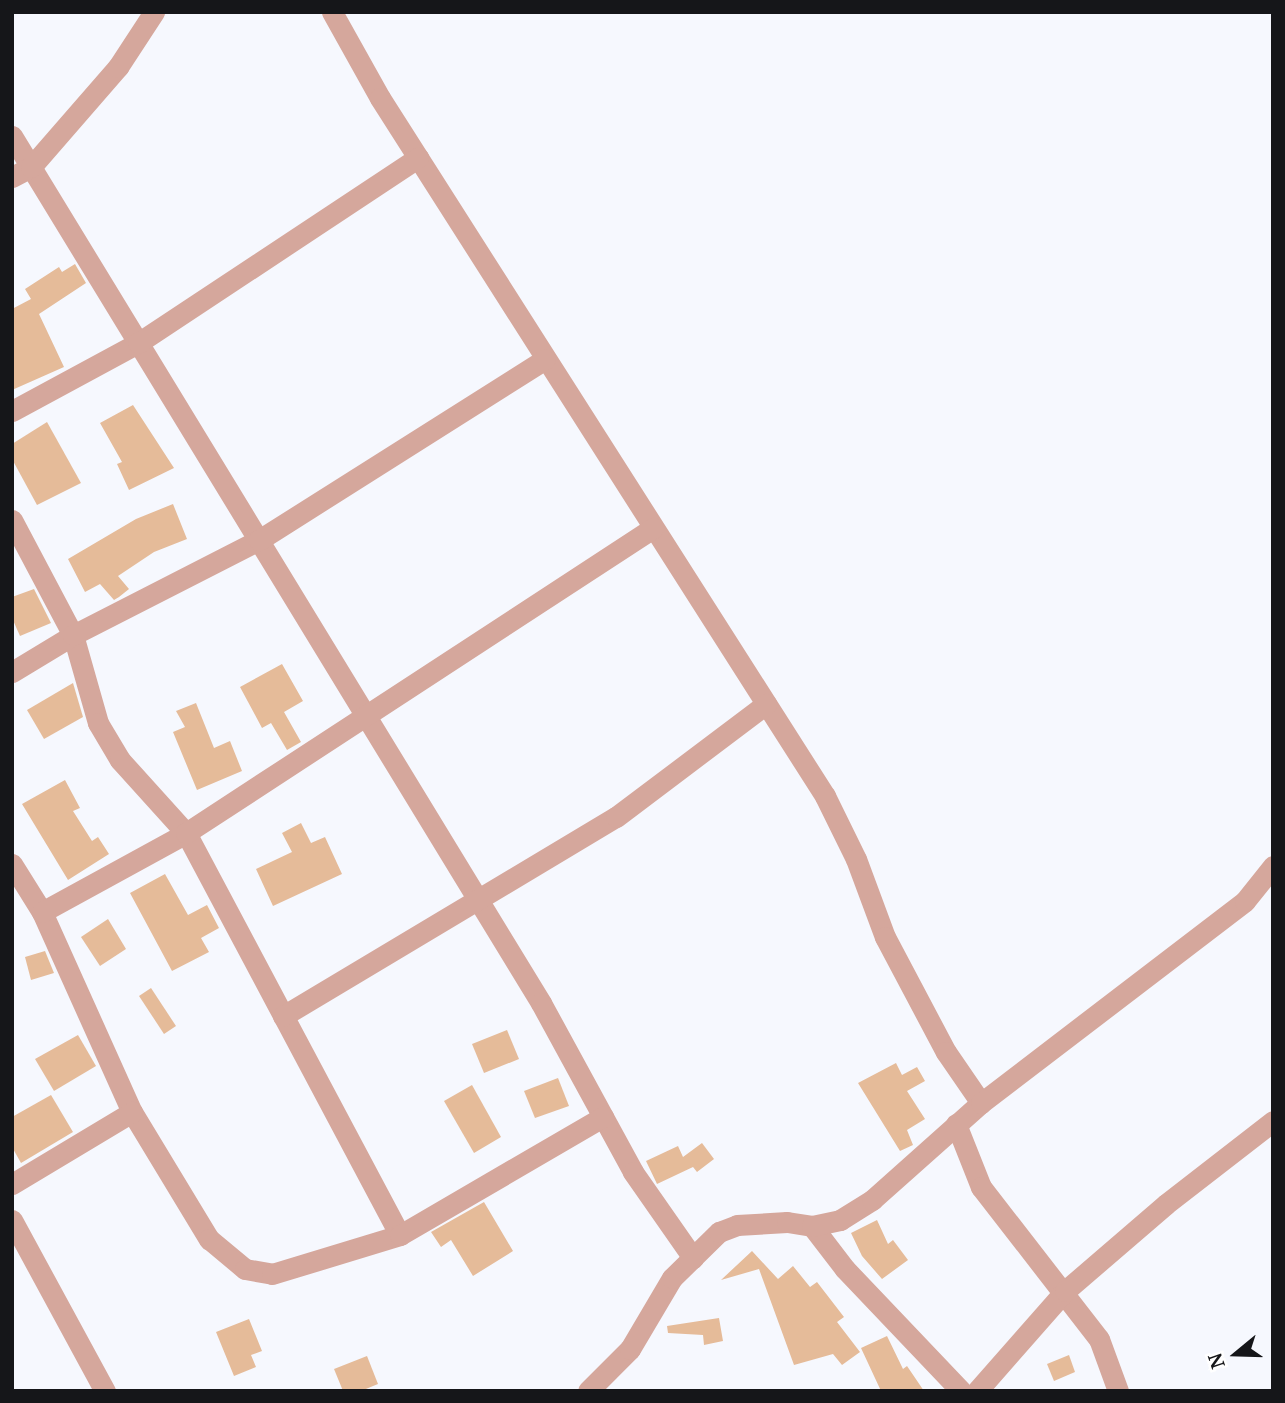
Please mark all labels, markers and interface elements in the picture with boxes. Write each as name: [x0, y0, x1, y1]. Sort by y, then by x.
north arrow: [1201, 1319, 1271, 1389]
text: N: [1201, 1350, 1231, 1372]

